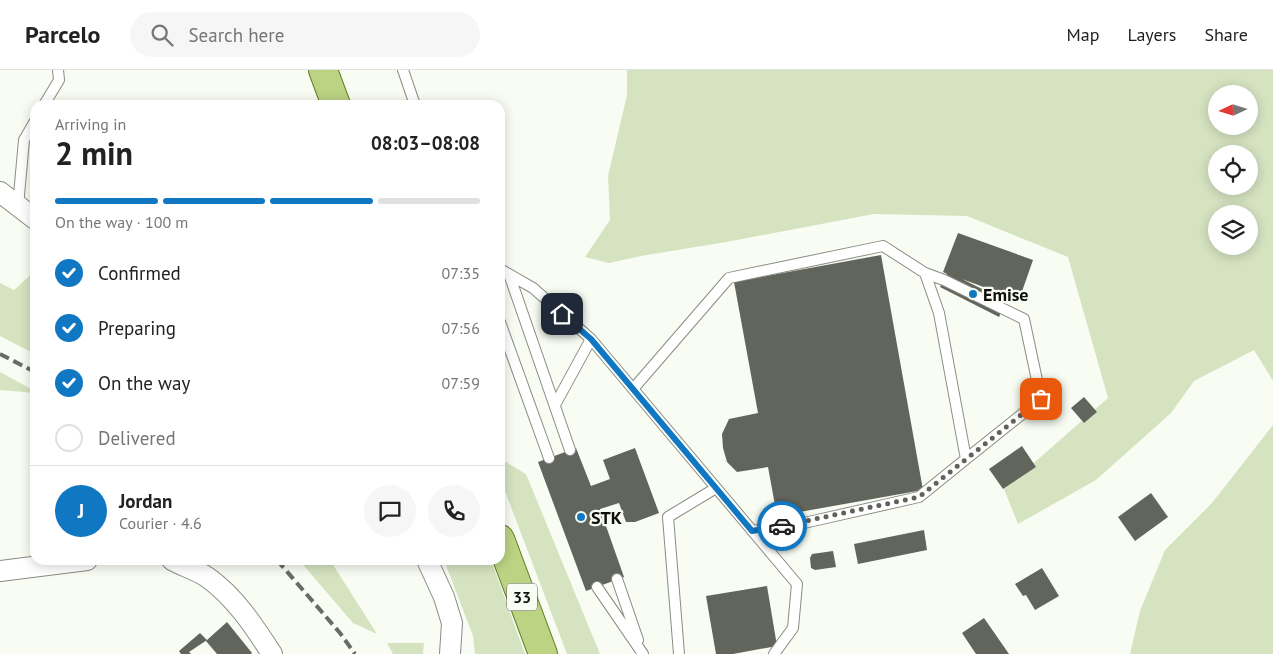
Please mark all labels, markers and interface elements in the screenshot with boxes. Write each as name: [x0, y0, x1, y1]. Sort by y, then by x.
search box: [130, 12, 480, 57]
text: Parcelo: [25, 19, 100, 50]
icon: search: [148, 21, 176, 49]
text: Search here: [188, 23, 284, 47]
text: Map: [1067, 23, 1099, 46]
text: Layers: [1127, 23, 1176, 46]
text: Share: [1204, 23, 1248, 46]
north arrow: [1208, 85, 1258, 135]
map controls: [1208, 85, 1258, 255]
text: Arriving in: [55, 114, 126, 134]
text: 08:03–08:08: [371, 131, 480, 155]
text: 2 min: [55, 132, 133, 174]
button: locate: [1208, 145, 1258, 195]
button: layers: [1208, 205, 1258, 255]
text: On the way · 100 m: [55, 212, 188, 232]
icon: check: [55, 259, 83, 287]
text: Confirmed: [98, 261, 181, 285]
text: 07:35: [442, 263, 480, 283]
place label: Emise: [983, 283, 1028, 306]
marker: Emise: [967, 288, 979, 300]
pin: [541, 293, 583, 335]
icon: home: [548, 300, 576, 328]
icon: check: [55, 314, 83, 342]
text: Preparing: [98, 316, 176, 340]
text: 07:56: [442, 318, 480, 338]
icon: check: [55, 369, 83, 397]
text: On the way: [98, 371, 190, 395]
text: 07:59: [442, 373, 480, 393]
pin: [1020, 378, 1062, 420]
icon: bag: [1027, 385, 1055, 413]
text: Delivered: [98, 426, 176, 450]
button: chat: [364, 485, 416, 537]
button: phone: [428, 485, 480, 537]
text: Jordan: [119, 489, 172, 513]
text: J: [78, 499, 84, 523]
courier: [757, 501, 807, 551]
place label: STK: [591, 506, 622, 529]
marker: STK: [575, 511, 587, 523]
icon: car: [768, 512, 796, 540]
text: Courier · 4.6: [119, 513, 202, 533]
road number: 33: [507, 584, 537, 610]

